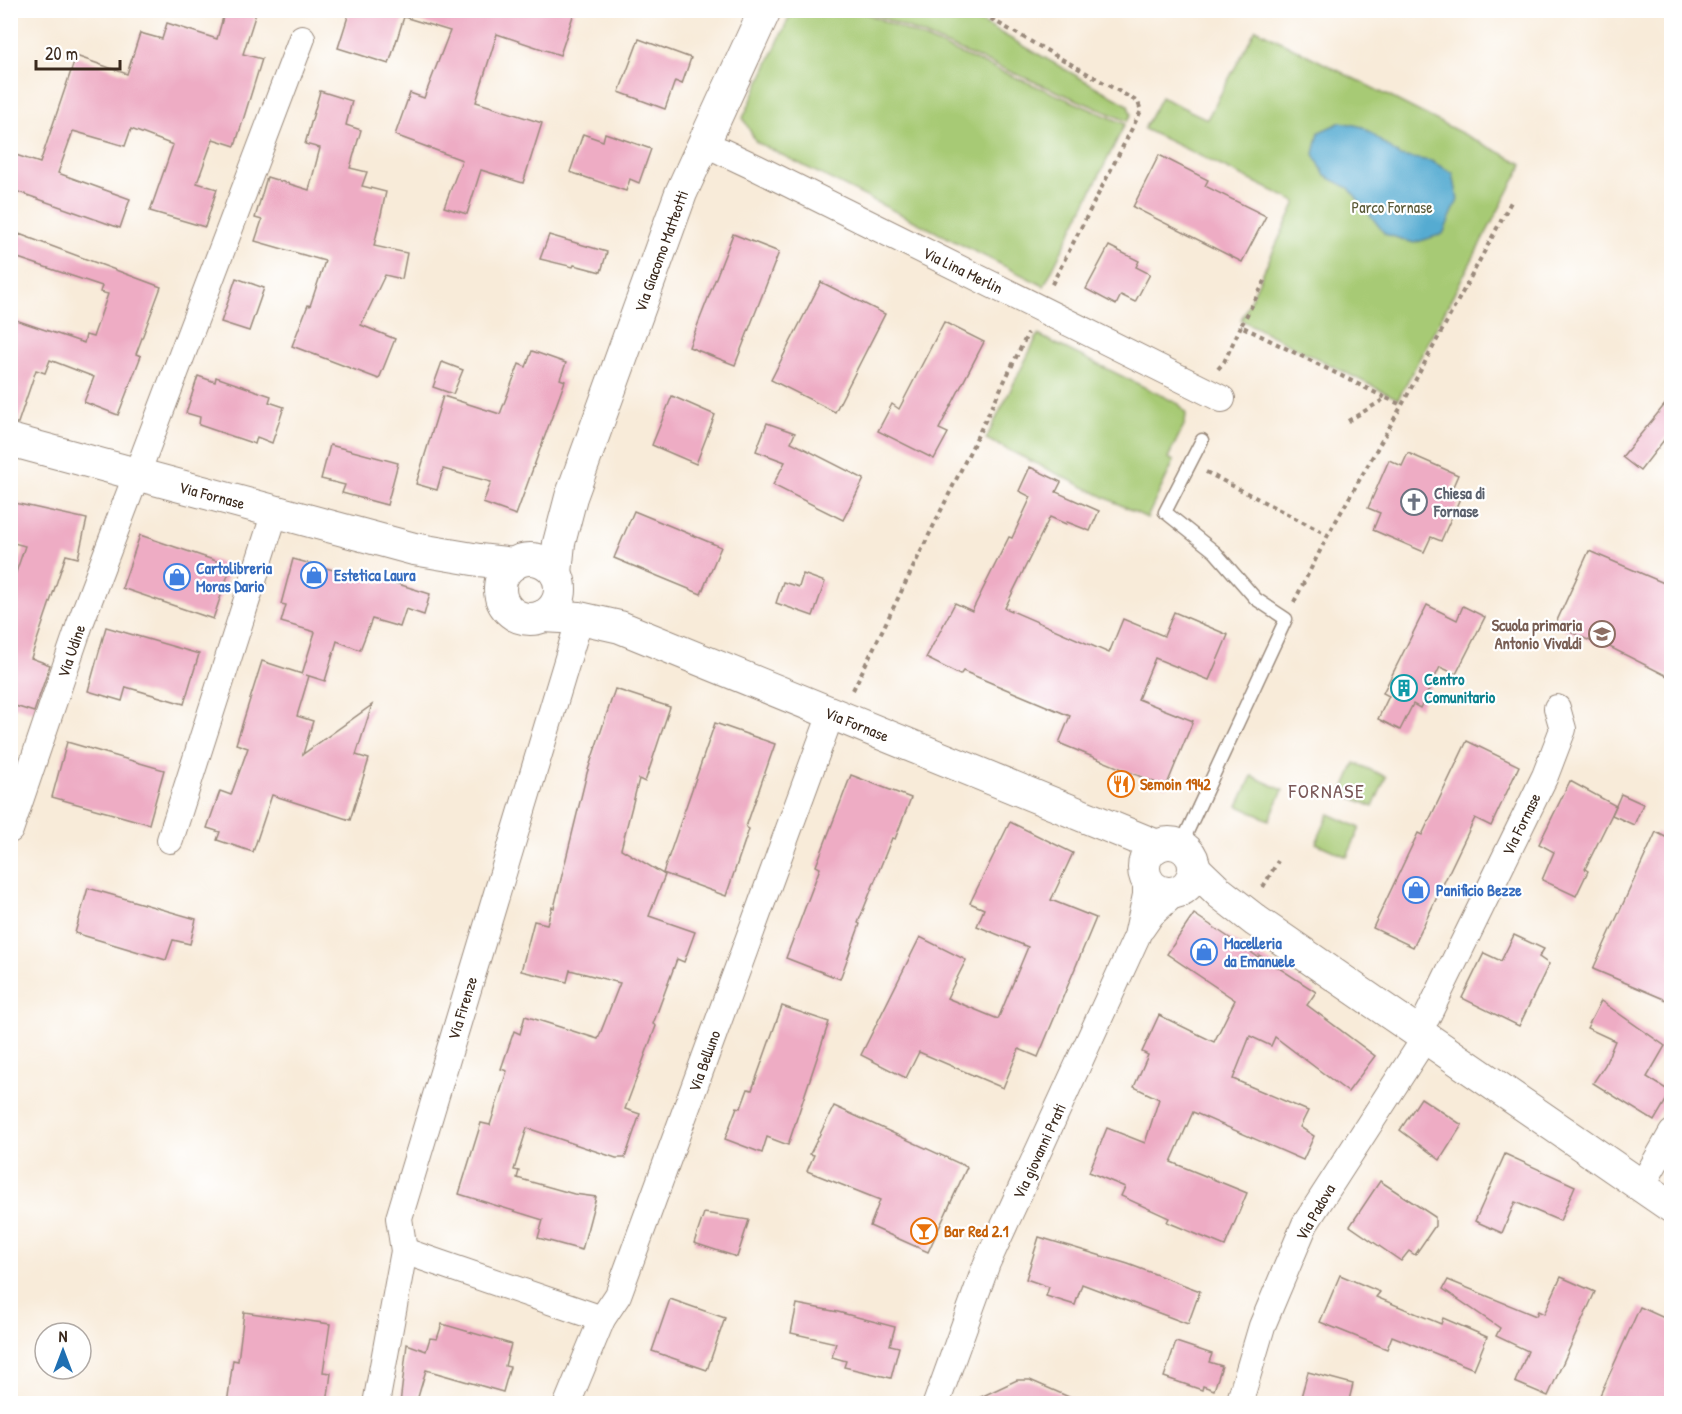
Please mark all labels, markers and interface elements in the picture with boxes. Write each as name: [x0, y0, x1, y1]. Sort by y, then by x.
scale bar: [36, 33, 120, 71]
text: 20 m: [45, 41, 78, 66]
street label: Via Giacomo Matteotti: [629, 187, 693, 315]
park label: Parco Fornase: [1351, 196, 1433, 218]
street label: Via Lina Merlin: [919, 241, 1007, 299]
street label: Via Fornase: [177, 476, 248, 514]
place label: Chiesa di Fornase: [1433, 482, 1485, 522]
church icon: Chiesa di Fornase: [1399, 487, 1429, 517]
place label: Cartolibreria Moras Dario: [196, 557, 273, 597]
shop icon: Estetica Laura: [299, 560, 329, 590]
shop icon: Cartolibreria Moras Dario: [162, 562, 192, 592]
place label: Estetica Laura: [334, 564, 416, 586]
place label: Scuola primaria Antonio Vivaldi: [1492, 614, 1583, 654]
school or university icon: Scuola primaria Antonio Vivaldi: [1587, 619, 1617, 649]
street label: Via Udine: [52, 621, 91, 680]
place label: Centro Comunitario: [1424, 668, 1496, 708]
building icon: Centro Comunitario: [1389, 673, 1419, 703]
street label: Via Fornase: [822, 701, 893, 747]
restaurant icon: Semoin 1942: [1106, 769, 1136, 799]
place label: Semoin 1942: [1140, 773, 1211, 795]
district label: FORNASE: [1288, 777, 1365, 804]
street label: Via Fornase: [1496, 788, 1546, 859]
shop icon: Panificio Bezze: [1401, 875, 1431, 905]
place label: Panificio Bezze: [1436, 879, 1522, 901]
place label: Macelleria da Emanuele: [1224, 932, 1296, 972]
shop icon: Macelleria da Emanuele: [1189, 937, 1219, 967]
street label: Via Firenze: [442, 973, 482, 1042]
street label: Via Belluno: [683, 1027, 725, 1095]
street label: Via giovanni Prati: [1007, 1100, 1071, 1202]
street label: Via Padova: [1290, 1180, 1340, 1244]
bar icon: Bar Red 2.1: [909, 1216, 939, 1246]
place label: Bar Red 2.1: [944, 1220, 1009, 1242]
north arrow: [33, 1321, 93, 1381]
text: N: [59, 1325, 68, 1347]

